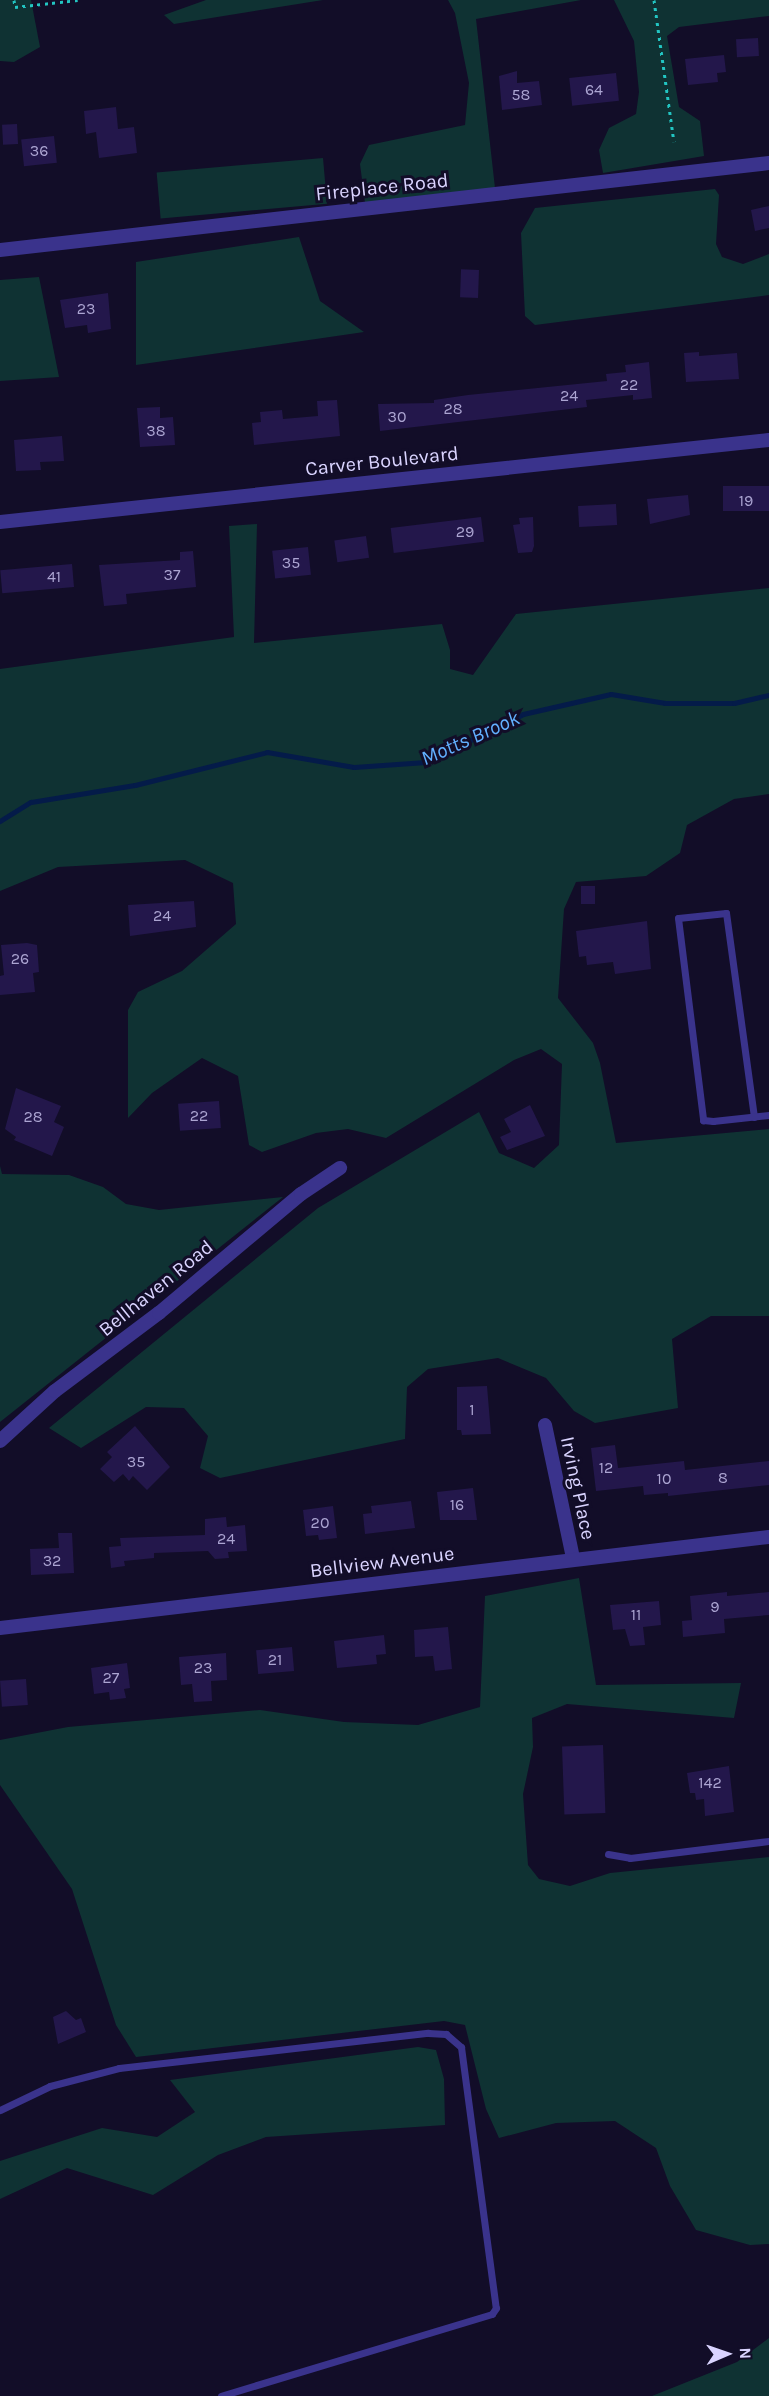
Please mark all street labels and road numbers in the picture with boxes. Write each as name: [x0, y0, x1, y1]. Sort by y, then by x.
street label: Fireplace Road: [314, 168, 450, 206]
street label: Carver Boulevard: [304, 441, 460, 481]
street label: Bellhaven Road: [94, 1235, 218, 1341]
street label: Irving Place: [555, 1434, 601, 1542]
street label: Bellview Avenue: [308, 1541, 456, 1583]

